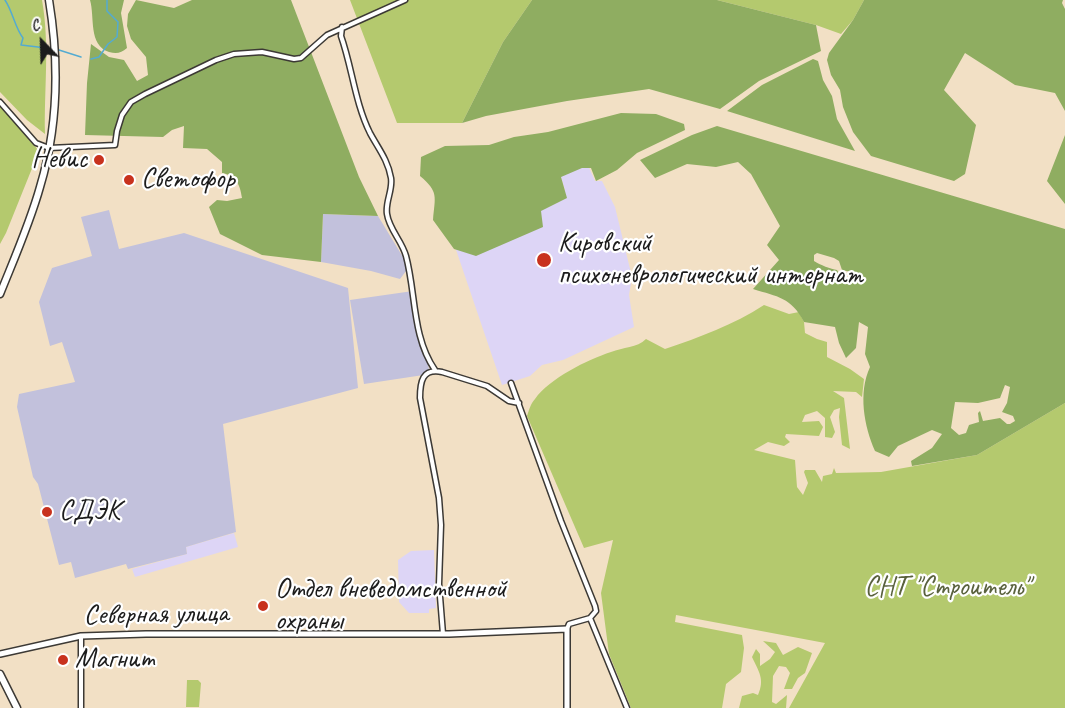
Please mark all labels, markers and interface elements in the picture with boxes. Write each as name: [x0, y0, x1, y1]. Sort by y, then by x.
north arrow: [12, 12, 72, 72]
text: С: [27, 15, 42, 36]
place label: Невис: [31, 143, 87, 177]
marker: Невис: [92, 153, 106, 167]
place label: Светофор: [141, 163, 235, 197]
marker: Светофор: [122, 173, 136, 187]
place label: Кировский психоневрологический интернат: [558, 227, 863, 293]
marker: Кировский психоневрологический интернат: [535, 251, 553, 269]
place label: СДЭК: [59, 495, 120, 529]
marker: СДЭК: [40, 505, 54, 519]
park label: СНТ "Строитель": [865, 571, 1029, 605]
place label: Отдел вневедомственной охраны: [275, 573, 507, 639]
street label: Северная улица: [83, 597, 229, 633]
marker: Отдел вневедомственной охраны: [256, 599, 270, 613]
place label: Магнит: [75, 643, 155, 677]
marker: Магнит: [56, 653, 70, 667]

